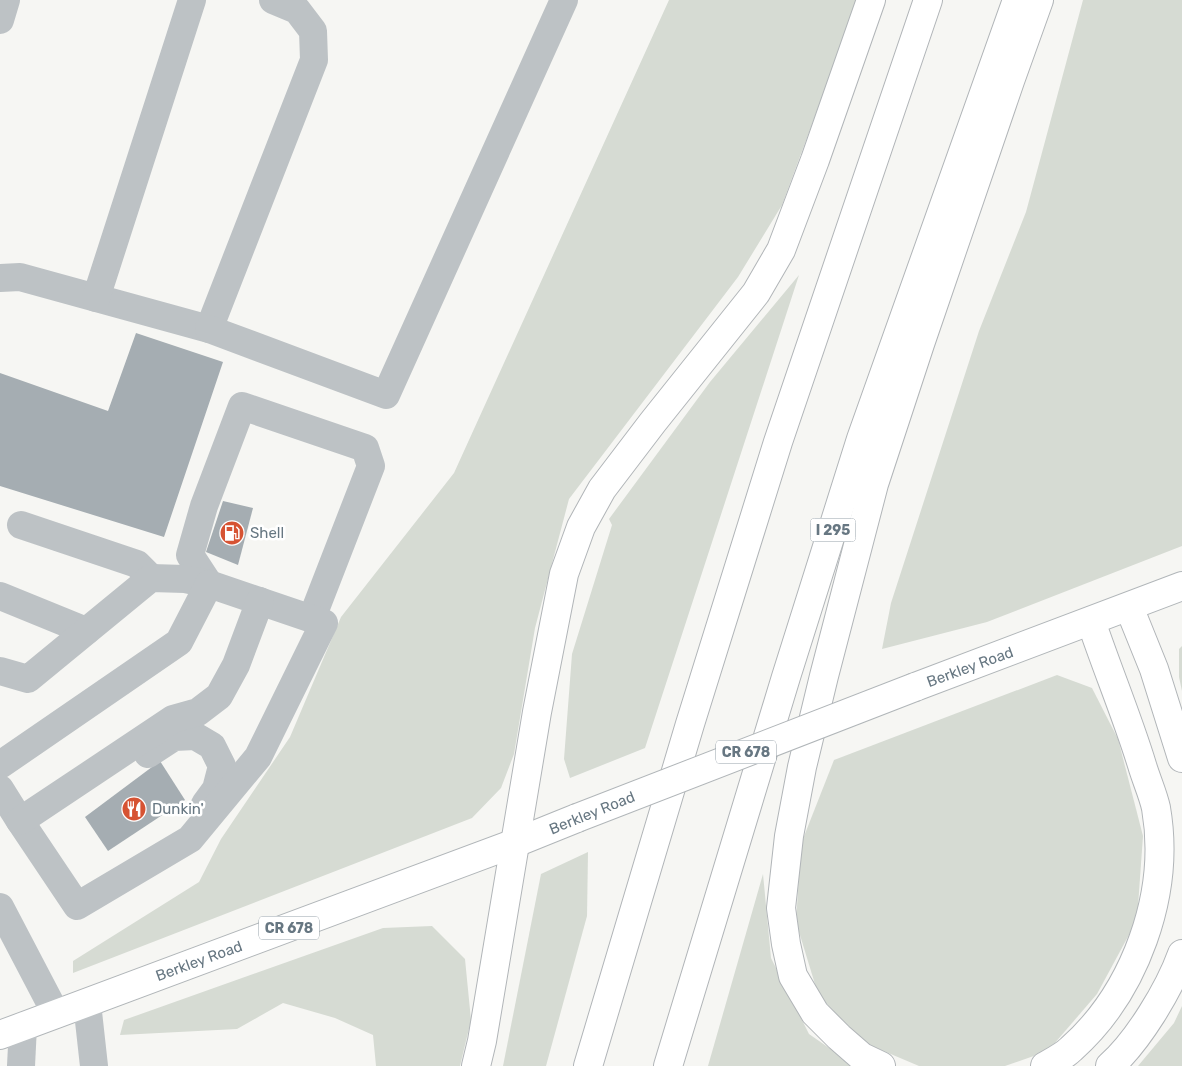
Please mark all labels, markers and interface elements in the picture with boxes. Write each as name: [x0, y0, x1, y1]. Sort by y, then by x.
road number: I 295: [810, 518, 856, 542]
fuel station icon: Shell: [219, 520, 245, 546]
place label: Shell: [250, 524, 284, 542]
street label: Berkley Road: [924, 643, 1016, 691]
road number: CR 678: [716, 740, 776, 764]
street label: Berkley Road: [547, 788, 637, 838]
restaurant icon: Dunkin': [121, 796, 147, 822]
place label: Dunkin': [152, 800, 204, 818]
road number: CR 678: [259, 916, 319, 940]
street label: Berkley Road: [153, 937, 245, 985]

